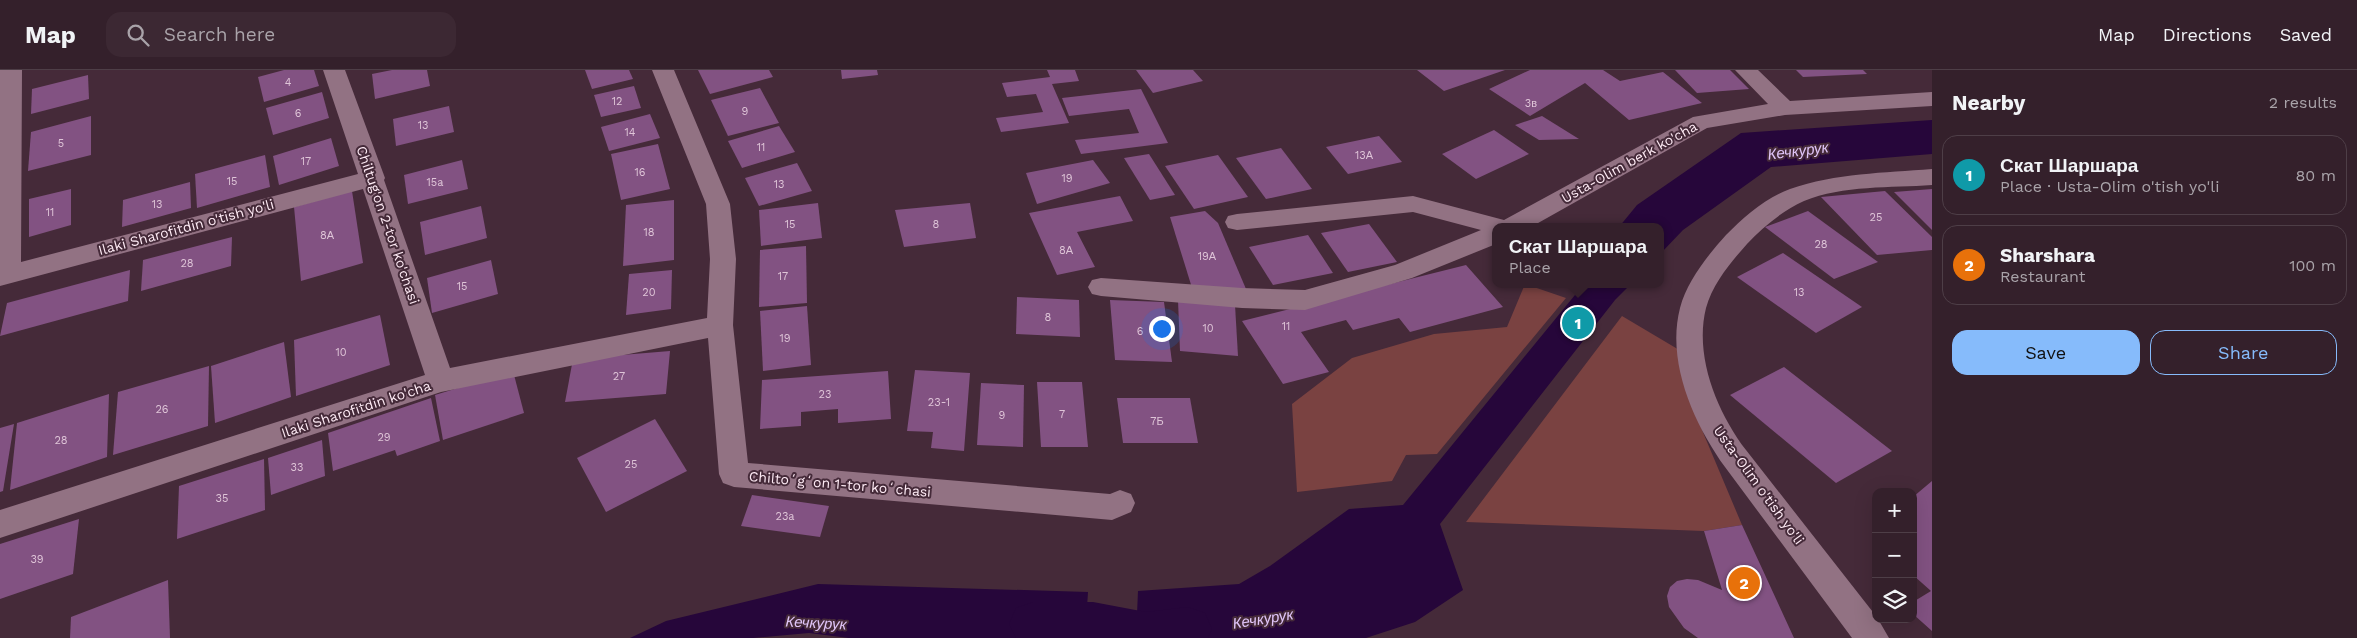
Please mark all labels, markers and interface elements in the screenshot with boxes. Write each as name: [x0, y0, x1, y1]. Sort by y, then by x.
search box: [106, 12, 456, 57]
text: Map: [25, 21, 76, 49]
icon: search: [124, 21, 152, 49]
text: Search here: [164, 23, 275, 46]
text: Map: [2098, 24, 2135, 45]
text: Directions: [2163, 24, 2252, 45]
text: Saved: [2280, 24, 2332, 45]
house number: 4: [285, 76, 292, 89]
text: Nearby: [1952, 90, 2025, 115]
text: 2 results: [2269, 93, 2337, 112]
house number: 12: [612, 95, 622, 108]
house number: 3в: [1525, 97, 1537, 110]
house number: 9: [742, 105, 749, 118]
house number: 6: [295, 107, 302, 120]
street label: Usta-Olim berk ko'cha: [1558, 118, 1700, 206]
house number: 13: [418, 119, 428, 132]
house number: 14: [624, 126, 636, 139]
house number: 5: [58, 137, 64, 150]
water label: Кечкурук: [1767, 138, 1830, 164]
house number: 11: [757, 141, 765, 154]
street label: Chiltug'on 2-tor ko'chasi: [353, 144, 423, 306]
house number: 13А: [1355, 149, 1374, 162]
text: Скат Шаршара: [2000, 154, 2138, 177]
house number: 17: [301, 155, 311, 168]
house number: 16: [635, 166, 646, 179]
text: 1: [1966, 166, 1972, 185]
text: 80 m: [2295, 166, 2336, 185]
house number: 19: [1061, 172, 1073, 185]
house number: 15: [227, 175, 237, 188]
house number: 15a: [427, 176, 443, 189]
text: Place · Usta-Olim o'tish yo'li: [2000, 177, 2219, 196]
house number: 13: [774, 178, 784, 191]
street label: Ilaki Sharofitdin o'tish yo'li: [96, 196, 276, 258]
house number: 13: [152, 198, 162, 211]
house number: 11: [46, 206, 54, 219]
house number: 25: [1870, 211, 1882, 224]
house number: 15: [785, 218, 795, 231]
house number: 8: [933, 218, 940, 231]
popup: [1492, 223, 1664, 288]
house number: 18: [643, 226, 655, 239]
house number: 8А: [320, 229, 335, 242]
text: Скат Шаршара: [1509, 235, 1647, 258]
house number: 28: [1814, 238, 1828, 251]
house number: 8А: [1059, 244, 1074, 257]
text: Sharshara: [2000, 244, 2095, 267]
house number: 19А: [1198, 250, 1217, 263]
text: 2: [1964, 256, 1974, 275]
text: 100 m: [2289, 256, 2336, 275]
house number: 28: [180, 257, 194, 270]
text: Place: [1509, 258, 1551, 277]
text: Restaurant: [2000, 267, 2086, 286]
house number: 17: [778, 270, 788, 283]
house number: 15: [457, 280, 467, 293]
house number: 20: [642, 286, 656, 299]
house number: 13: [1794, 286, 1804, 299]
pin: 1: [1562, 304, 1594, 342]
house number: 8: [1045, 311, 1052, 324]
your location: [1149, 316, 1175, 342]
house number: 11: [1282, 320, 1290, 333]
house number: 10: [1202, 322, 1214, 335]
house number: 6: [1137, 325, 1144, 338]
button: Save: [1952, 330, 2140, 375]
button: Share: [2150, 330, 2337, 375]
house number: 19: [779, 332, 791, 345]
house number: 10: [335, 346, 347, 359]
house number: 27: [613, 370, 625, 383]
street label: Ilaki Sharofitdin ko'cha: [279, 377, 433, 441]
house number: 23: [819, 388, 831, 401]
house number: 23-1: [928, 396, 950, 409]
house number: 26: [155, 403, 169, 416]
house number: 7: [1059, 408, 1065, 421]
house number: 9: [999, 409, 1006, 422]
house number: 7Б: [1150, 415, 1164, 428]
street label: Usta-Olim o'tish yo'li: [1711, 423, 1807, 547]
house number: 29: [377, 431, 391, 444]
house number: 28: [54, 434, 68, 447]
house number: 25: [625, 458, 637, 471]
house number: 33: [291, 461, 303, 474]
street label: Chiltoʻgʻon 1-tor koʻchasi: [748, 468, 932, 500]
map controls: [1872, 488, 1917, 623]
button: +: [1872, 488, 1917, 533]
house number: 35: [216, 492, 228, 505]
house number: 23a: [775, 510, 795, 523]
button: −: [1872, 533, 1917, 578]
house number: 39: [30, 553, 44, 566]
pin: 2: [1728, 564, 1760, 602]
button: layers: [1872, 578, 1917, 623]
water label: Кечкурук: [1231, 605, 1295, 633]
water label: Кечкурук: [785, 612, 848, 634]

